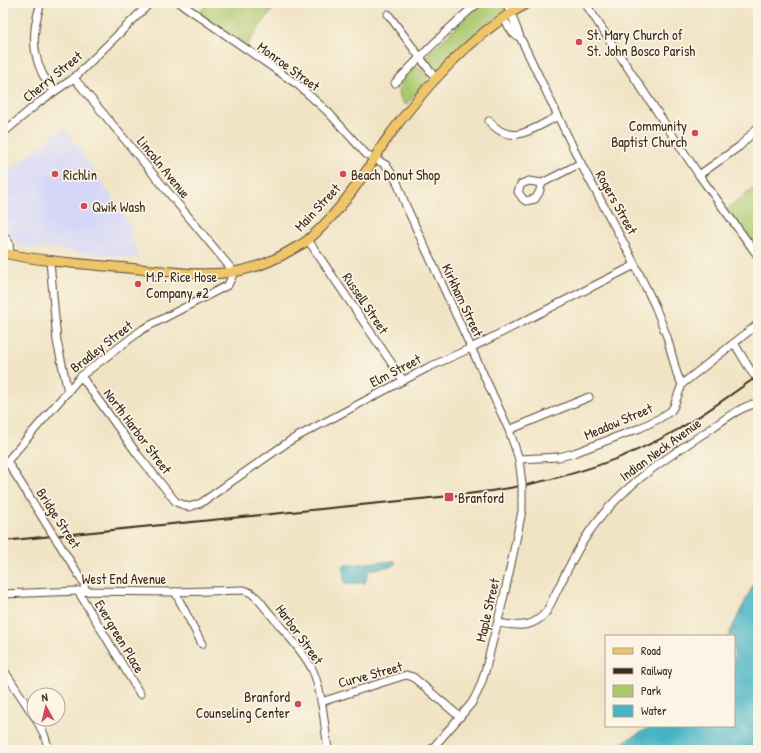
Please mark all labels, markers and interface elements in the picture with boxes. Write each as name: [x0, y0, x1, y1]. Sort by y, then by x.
place label: St. Mary Church of St. John Bosco Parish: [587, 25, 695, 60]
street label: Monroe Street: [254, 37, 324, 95]
marker: St. Mary Church of St. John Bosco Parish: [574, 37, 584, 47]
street label: Cherry Street: [18, 46, 87, 107]
place label: Community Baptist Church: [611, 116, 687, 152]
marker: Community Baptist Church: [690, 128, 700, 138]
street label: Lincoln Avenue: [133, 132, 195, 202]
place label: Richlin: [63, 165, 97, 184]
place label: Beach Donut Shop: [351, 165, 440, 185]
street label: Rogers Street: [591, 167, 642, 238]
marker: Richlin: [50, 169, 60, 179]
marker: Beach Donut Shop: [338, 169, 348, 179]
street label: Main Street: [290, 179, 344, 235]
place label: Qwik Wash: [92, 197, 145, 216]
marker: Qwik Wash: [79, 201, 89, 211]
street label: Kirkham Street: [438, 260, 488, 340]
place label: M.P. Rice Hose Company #2: [146, 267, 218, 303]
street label: Russell Street: [339, 269, 394, 338]
marker: M.P. Rice Hose Company #2: [133, 279, 143, 289]
street label: Bradley Street: [66, 315, 137, 377]
street label: Elm Street: [366, 349, 424, 391]
street label: North Harbor Street: [100, 384, 177, 478]
street label: Meadow Street: [581, 398, 655, 444]
street label: Indian Neck Avenue: [615, 413, 705, 485]
street label: Bridge Street: [31, 484, 86, 553]
place label: Branford: [458, 488, 504, 507]
marker: Branford: [443, 491, 455, 503]
street label: West End Avenue: [82, 569, 167, 588]
street label: Maple Street: [470, 576, 505, 644]
street label: Evergreen Place: [90, 596, 149, 677]
street label: Harbor Street: [272, 600, 328, 668]
legend: [605, 635, 735, 727]
text: Road: [641, 642, 661, 659]
street label: Curve Street: [336, 656, 404, 692]
text: Railway: [641, 662, 672, 679]
text: Park: [641, 682, 661, 699]
north arrow: [26, 687, 66, 727]
place label: Branford Counseling Center: [196, 687, 291, 723]
text: N: [41, 690, 49, 704]
marker: Branford Counseling Center: [293, 699, 303, 709]
text: Water: [641, 702, 667, 719]

